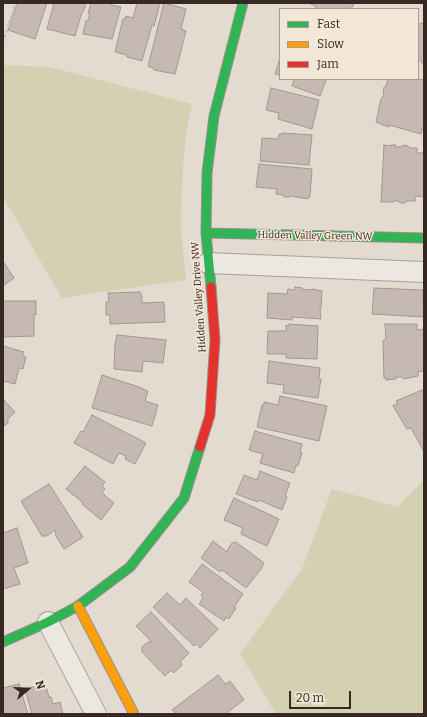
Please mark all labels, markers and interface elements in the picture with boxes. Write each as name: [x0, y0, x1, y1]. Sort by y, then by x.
legend: [279, 8, 419, 80]
text: Fast: [317, 17, 340, 31]
text: Slow: [317, 37, 344, 51]
text: Jam: [317, 57, 339, 71]
street label: Hidden Valley Green NW: [257, 229, 373, 243]
street label: Hidden Valley Drive NW: [189, 241, 209, 353]
north arrow: [8, 669, 48, 709]
text: N: [32, 679, 47, 691]
scale bar: [291, 683, 353, 709]
text: 20 m: [296, 691, 324, 705]

